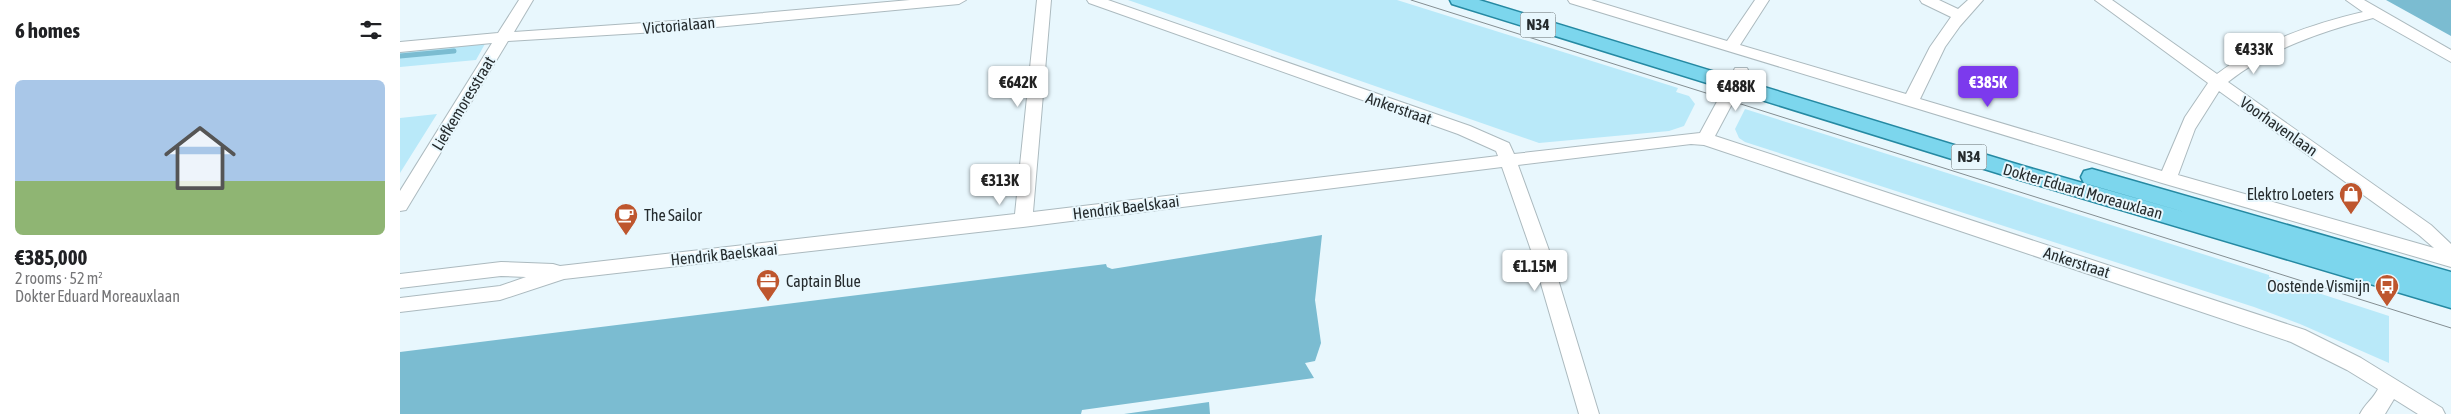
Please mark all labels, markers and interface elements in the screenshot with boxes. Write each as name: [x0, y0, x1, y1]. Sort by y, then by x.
road number: N34: [1520, 12, 1556, 38]
street label: Victorialaan: [642, 13, 716, 37]
icon: filters: [357, 16, 385, 44]
text: 6 homes: [15, 18, 80, 42]
pin: €433K: [2219, 32, 2289, 75]
text: €433K: [2235, 40, 2273, 58]
street label: Liefkemoresstraat: [428, 52, 498, 153]
pin: €642K: [983, 66, 1053, 108]
pin: €385K: [1953, 66, 2023, 108]
pin: €488K: [1701, 70, 1771, 112]
text: €642K: [999, 73, 1037, 91]
text: €385K: [1969, 73, 2007, 91]
text: €488K: [1717, 77, 1755, 95]
street label: Ankerstraat: [1364, 88, 1435, 128]
street label: Voorhavenlaan: [2237, 93, 2321, 159]
icon: home: [155, 113, 245, 203]
road number: N34: [1952, 144, 1986, 170]
street label: Dokter Eduard Moreauxlaan: [2001, 160, 2165, 222]
pin: €313K: [965, 164, 1035, 206]
text: €313K: [981, 171, 1019, 189]
shop icon: Elektro Loeters: [2338, 181, 2364, 215]
place label: Elektro Loeters: [2247, 185, 2334, 203]
street label: Hendrik Baelskaai: [1072, 192, 1180, 222]
cafe icon: The Sailor: [613, 202, 639, 236]
place label: The Sailor: [644, 206, 702, 224]
street label: Hendrik Baelskaai: [670, 239, 778, 269]
street label: Ankerstraat: [2042, 243, 2113, 281]
text: €385,000: [15, 245, 87, 269]
pin: €1.15M: [1494, 250, 1576, 292]
text: €1.15M: [1513, 257, 1557, 275]
office icon: Captain Blue: [755, 268, 781, 302]
text: 2 rooms · 52 m²: [15, 269, 103, 287]
place label: Captain Blue: [786, 272, 861, 291]
bus stop icon: Oostende Vismijn: [2374, 273, 2400, 307]
place label: Oostende Vismijn: [2267, 277, 2370, 296]
text: Dokter Eduard Moreauxlaan: [15, 287, 180, 305]

